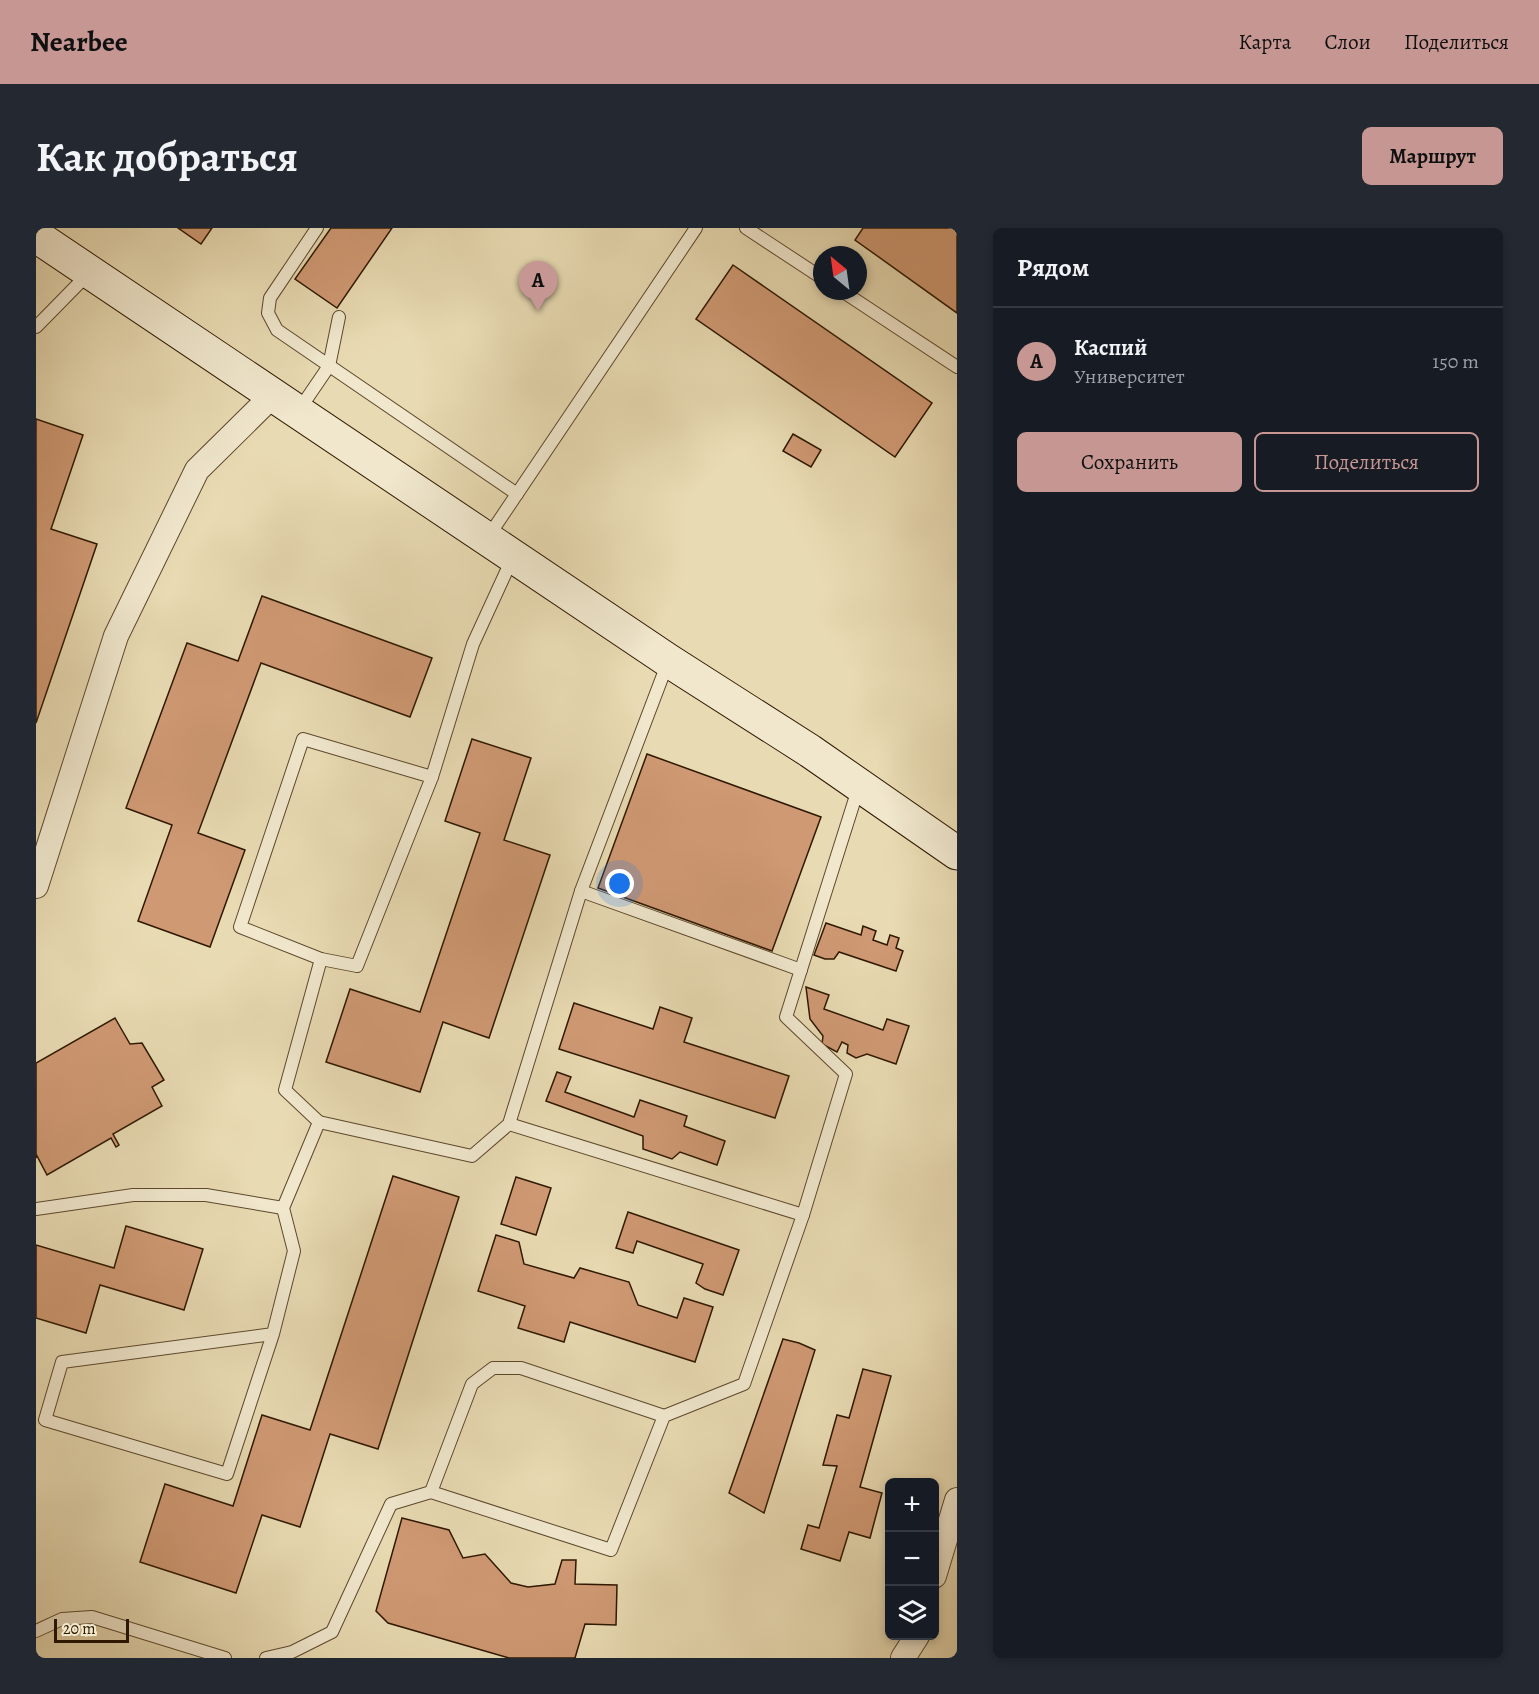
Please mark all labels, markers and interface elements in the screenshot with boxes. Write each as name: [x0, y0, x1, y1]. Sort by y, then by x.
text: Nearbee: [30, 23, 128, 61]
text: Карта: [1238, 28, 1291, 56]
text: Слои: [1324, 28, 1371, 56]
text: Поделиться: [1404, 28, 1509, 56]
button: Маршрут: [1362, 127, 1503, 185]
text: Как добраться: [36, 128, 298, 185]
north arrow: [813, 246, 867, 300]
text: Рядом: [1017, 250, 1089, 285]
pin: A: [518, 262, 558, 311]
text: Каспий: [1074, 333, 1147, 363]
text: A: [1030, 348, 1043, 375]
text: 150 m: [1432, 348, 1479, 375]
text: Университет: [1074, 363, 1185, 390]
button: Сохранить: [1017, 432, 1242, 492]
button: Поделиться: [1254, 432, 1479, 492]
your location: [605, 869, 634, 898]
map controls: [885, 1478, 939, 1640]
button: +: [885, 1478, 939, 1532]
button: −: [885, 1532, 939, 1586]
button: layers: [885, 1586, 939, 1640]
scale bar: [54, 1616, 129, 1644]
text: 20 m: [63, 1618, 96, 1640]

